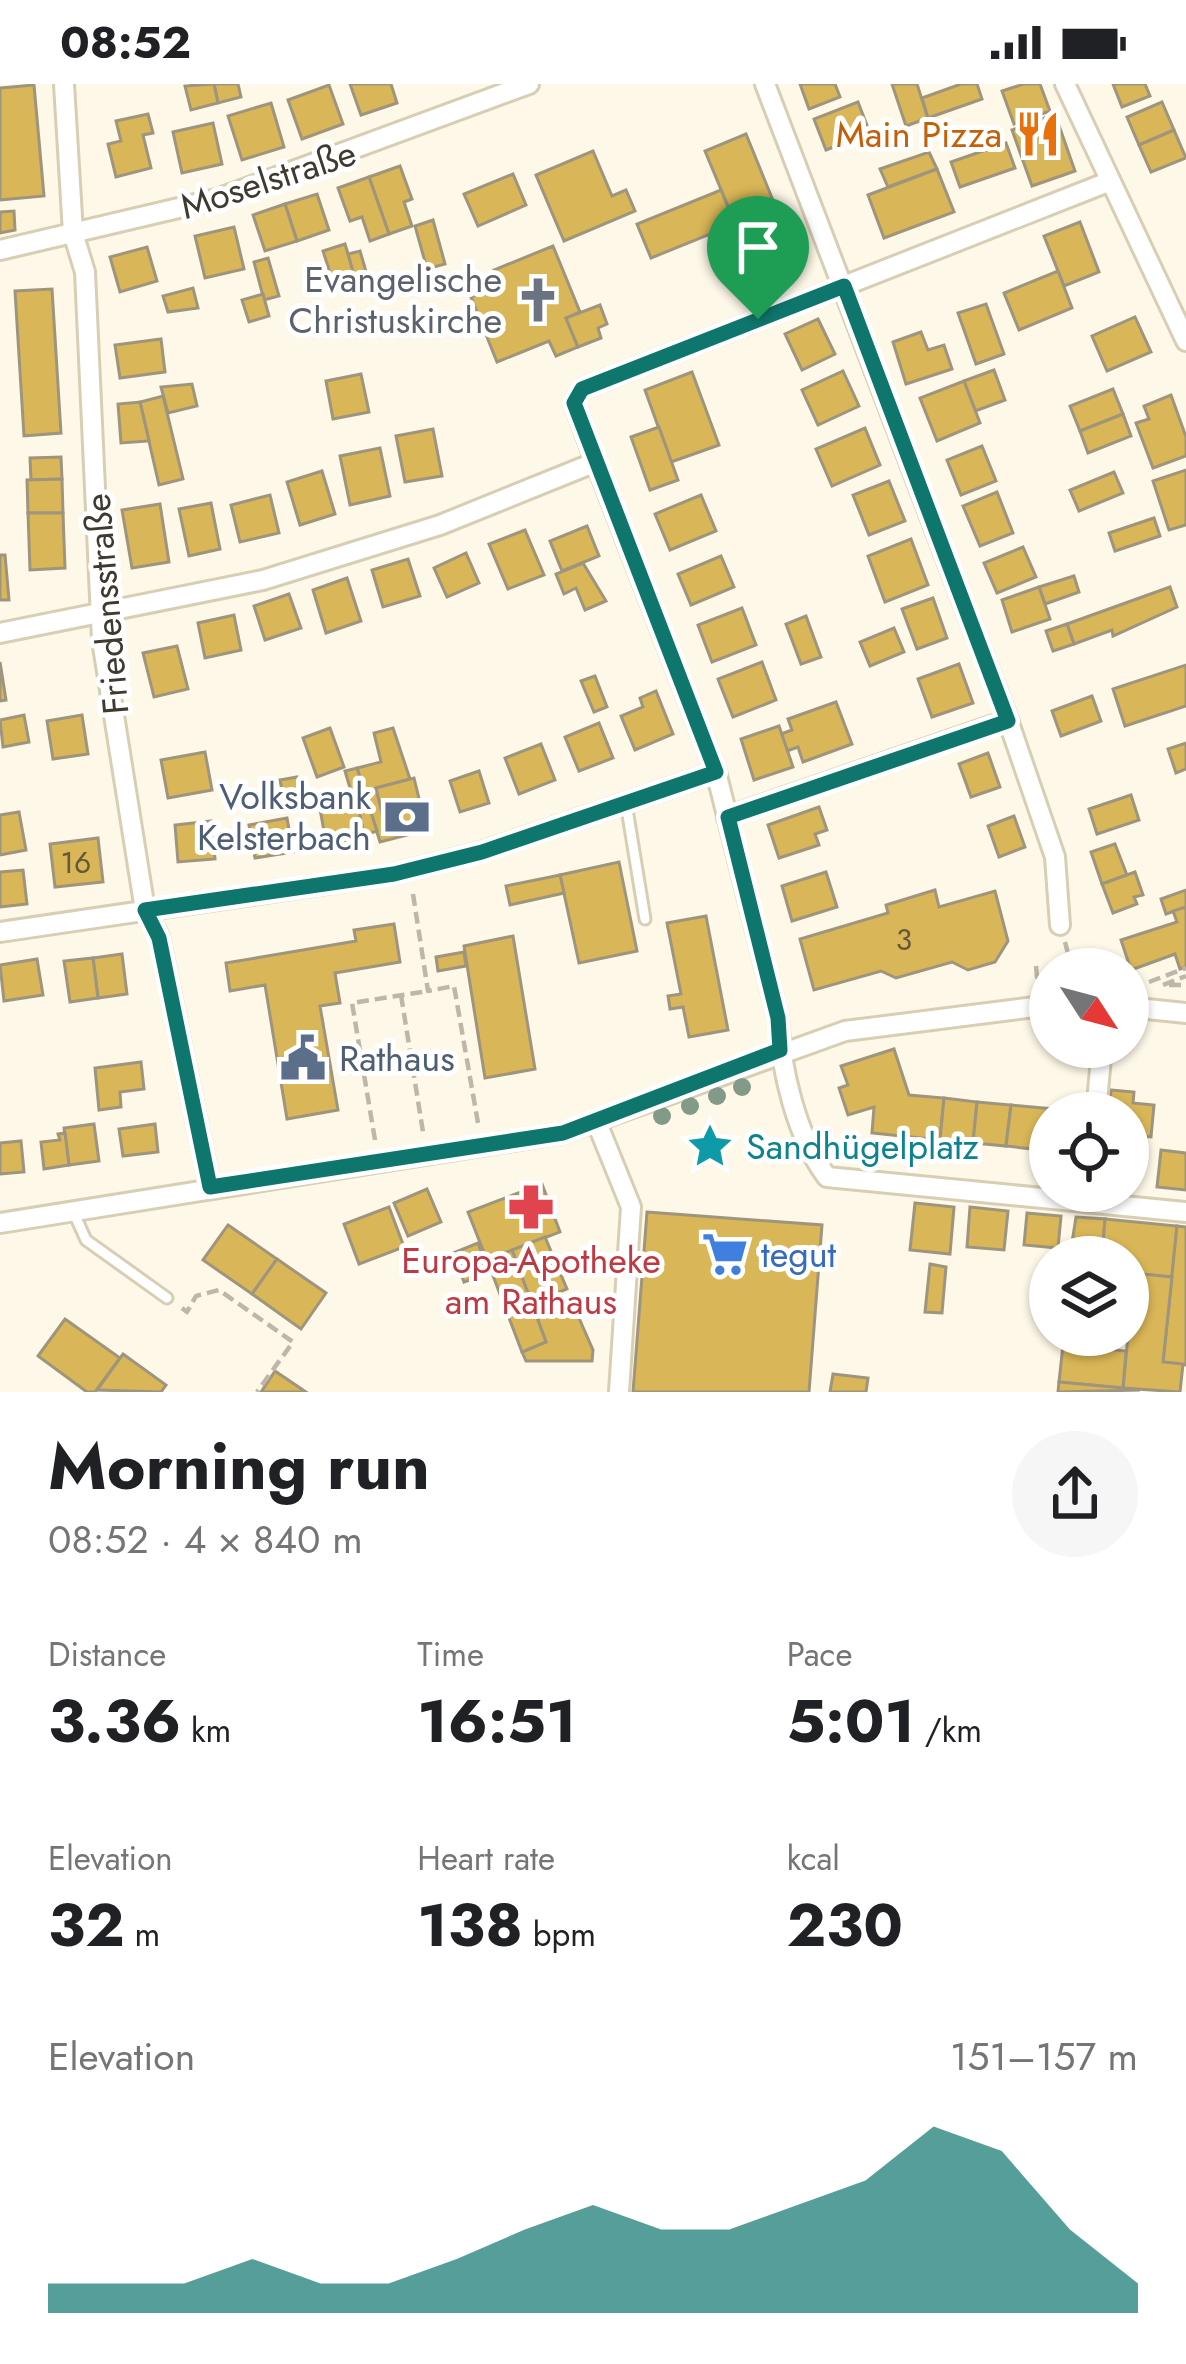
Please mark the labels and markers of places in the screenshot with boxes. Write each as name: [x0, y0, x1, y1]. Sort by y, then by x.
place label: Main Pizza: [836, 108, 1002, 160]
restaurant icon: Main Pizza: [1013, 109, 1063, 159]
pin: [707, 196, 809, 319]
place label: Evangelische Christuskirche: [289, 253, 502, 346]
church icon: Evangelische Christuskirche: [513, 275, 563, 325]
place label: Volksbank Kelsterbach: [197, 770, 371, 863]
bank icon: Volksbank Kelsterbach: [382, 792, 432, 842]
place label: Rathaus: [339, 1032, 455, 1084]
public building icon: Rathaus: [278, 1033, 328, 1083]
place label: Sandhügelplatz: [746, 1120, 979, 1172]
place icon: Sandhügelplatz: [685, 1121, 735, 1171]
pharmacy icon: Europa-Apotheke am Rathaus: [506, 1182, 556, 1232]
place label: tegut: [761, 1228, 837, 1280]
supermarket icon: tegut: [700, 1229, 750, 1279]
place label: Europa-Apotheke am Rathaus: [401, 1234, 661, 1327]

